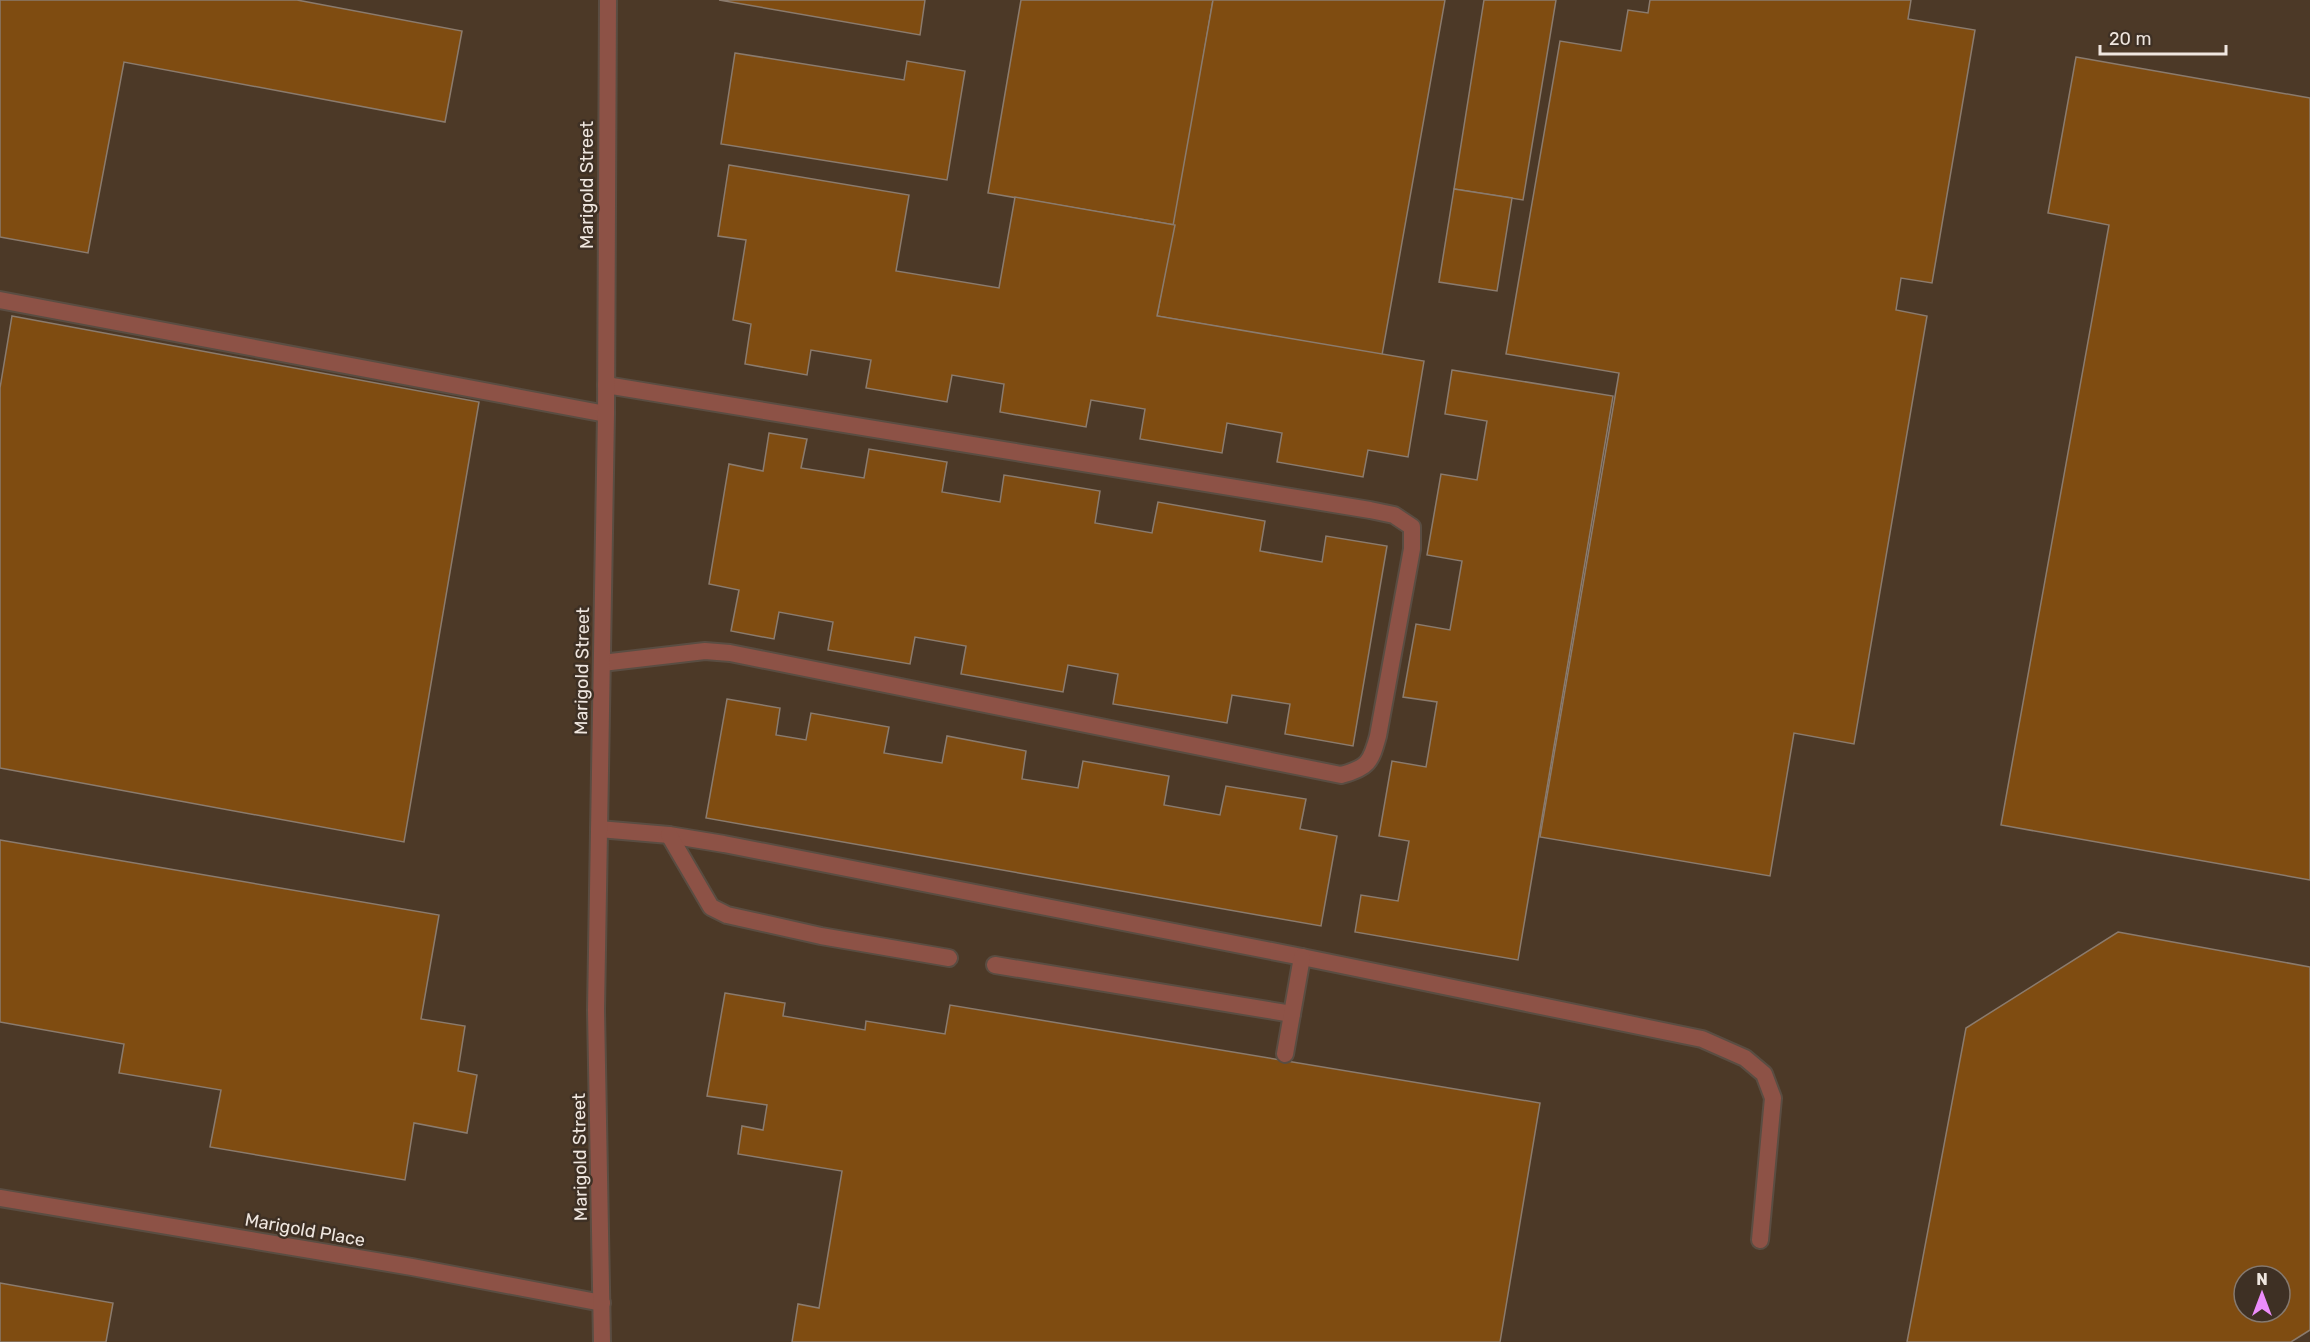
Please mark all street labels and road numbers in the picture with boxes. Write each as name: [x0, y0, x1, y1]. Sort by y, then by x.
street label: Marigold Street: [576, 121, 598, 249]
street label: Marigold Street: [570, 607, 594, 735]
street label: Marigold Street: [568, 1093, 592, 1221]
street label: Marigold Place: [243, 1209, 367, 1251]

